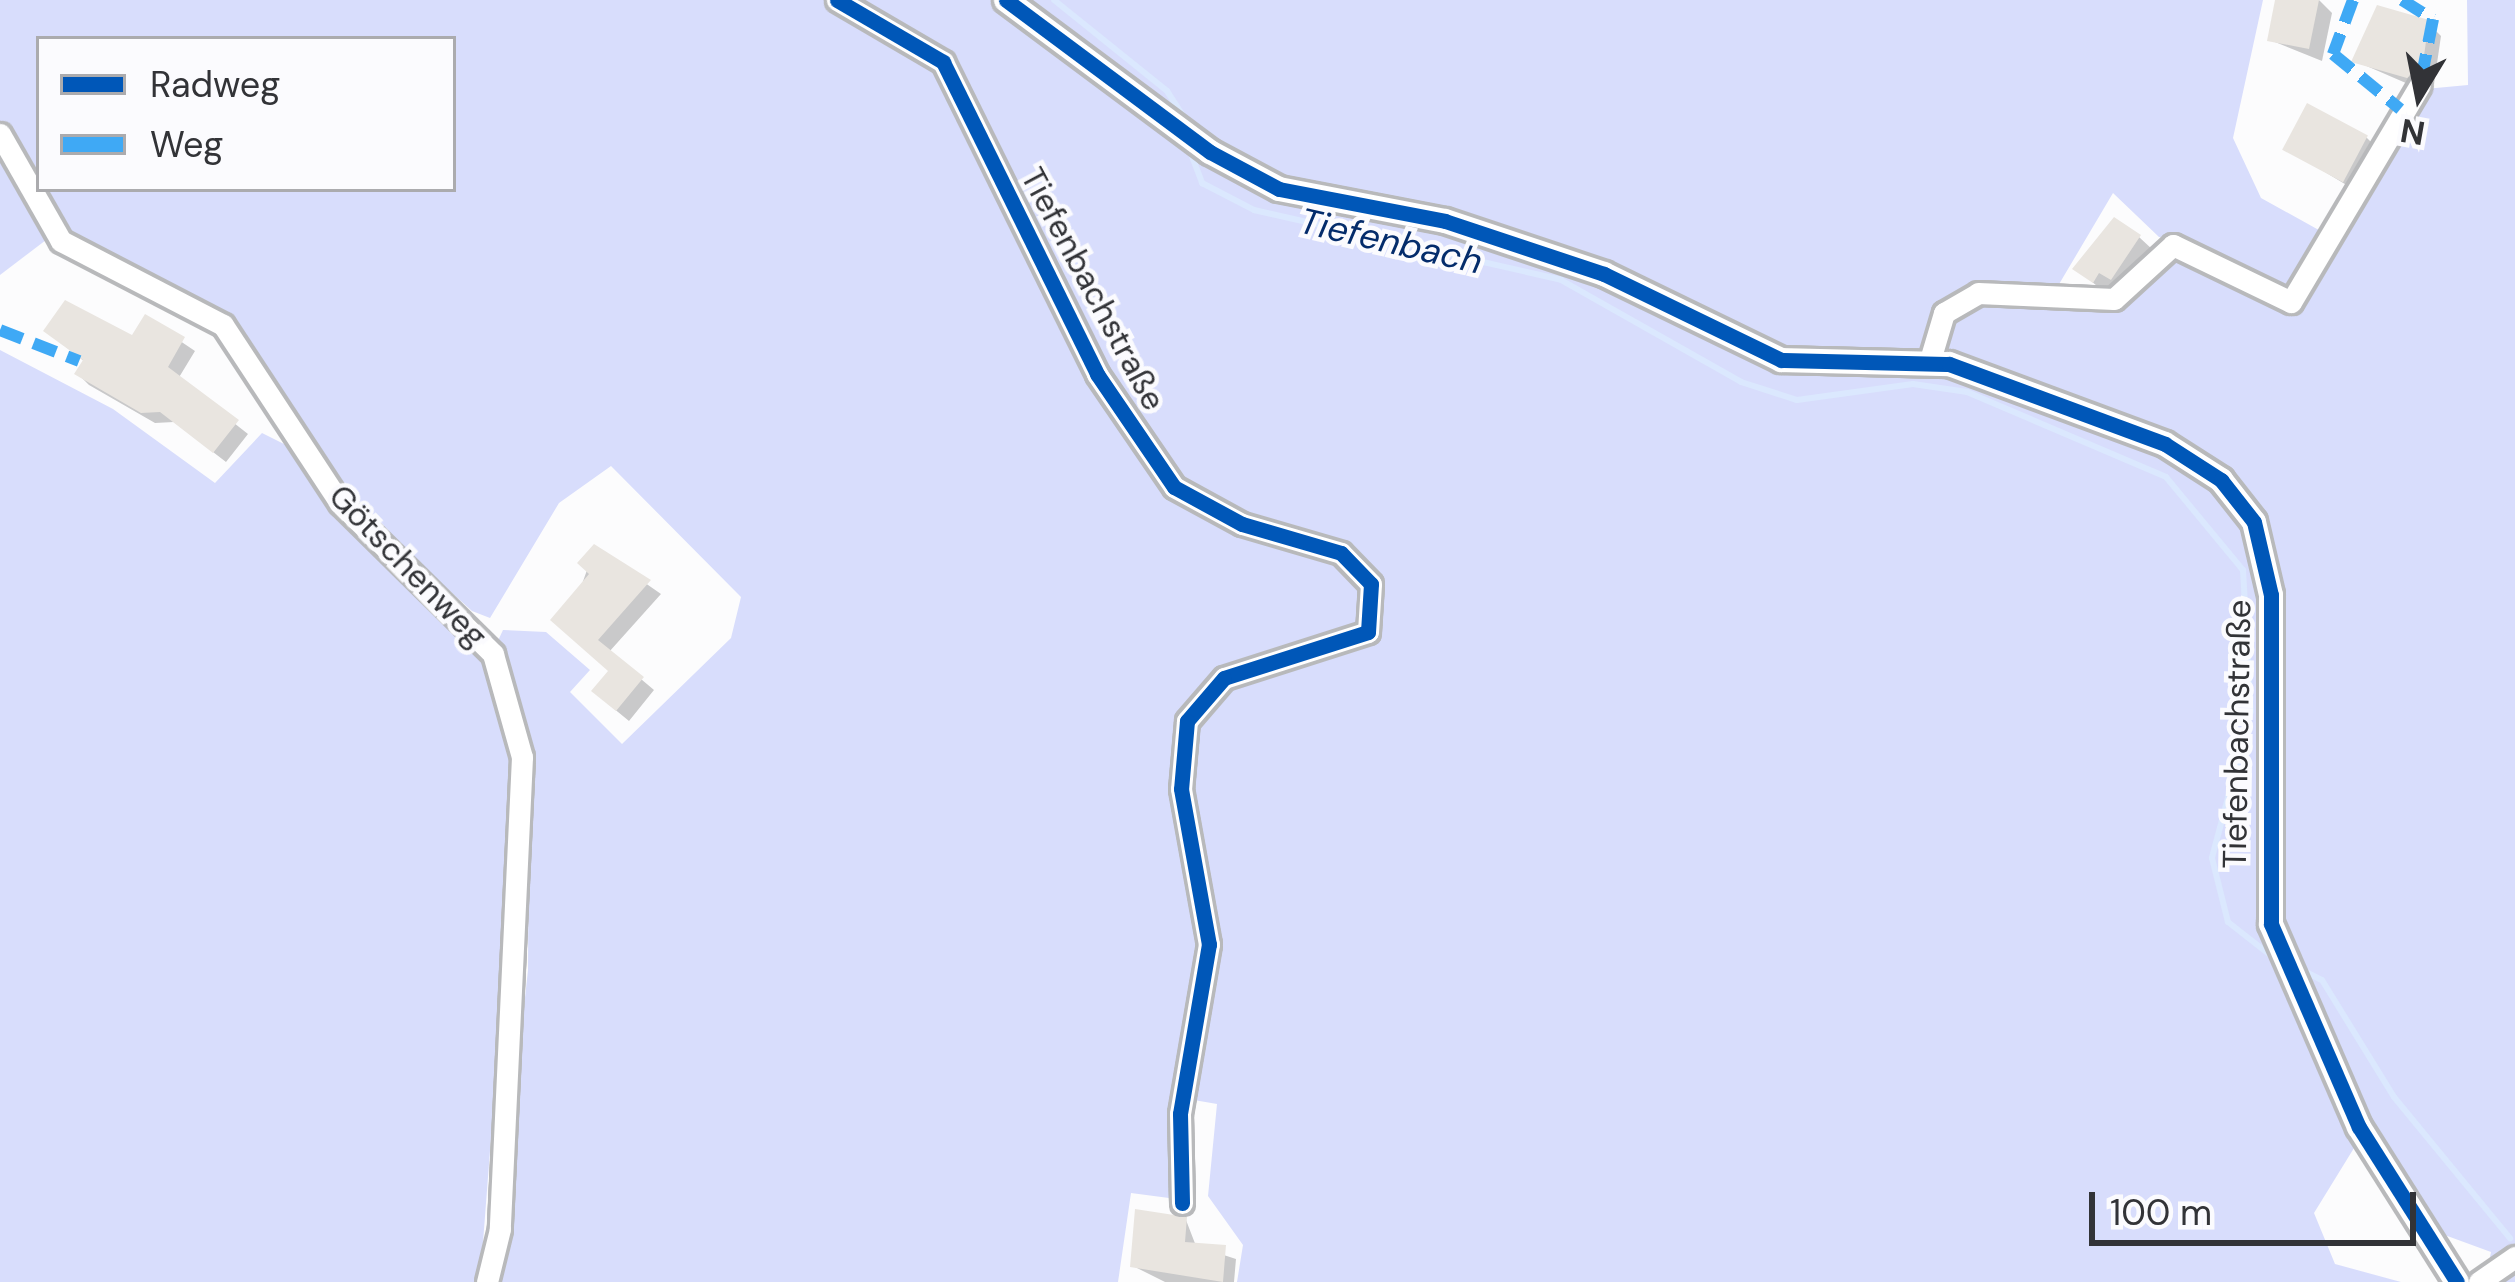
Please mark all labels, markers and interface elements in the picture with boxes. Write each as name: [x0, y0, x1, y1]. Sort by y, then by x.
legend: [36, 36, 456, 192]
north arrow: [2359, 36, 2479, 156]
text: Radweg: [150, 61, 280, 108]
text: N: [2397, 109, 2428, 155]
text: Weg: [150, 121, 223, 168]
street label: Tiefenbachstraße: [1012, 161, 1174, 417]
water label: Tiefenbach: [1295, 199, 1487, 283]
street label: Götschenweg: [321, 477, 495, 655]
street label: Tiefenbachstraße: [2215, 599, 2259, 869]
scale bar: [2095, 1168, 2422, 1242]
text: 100 m: [2110, 1189, 2212, 1236]

